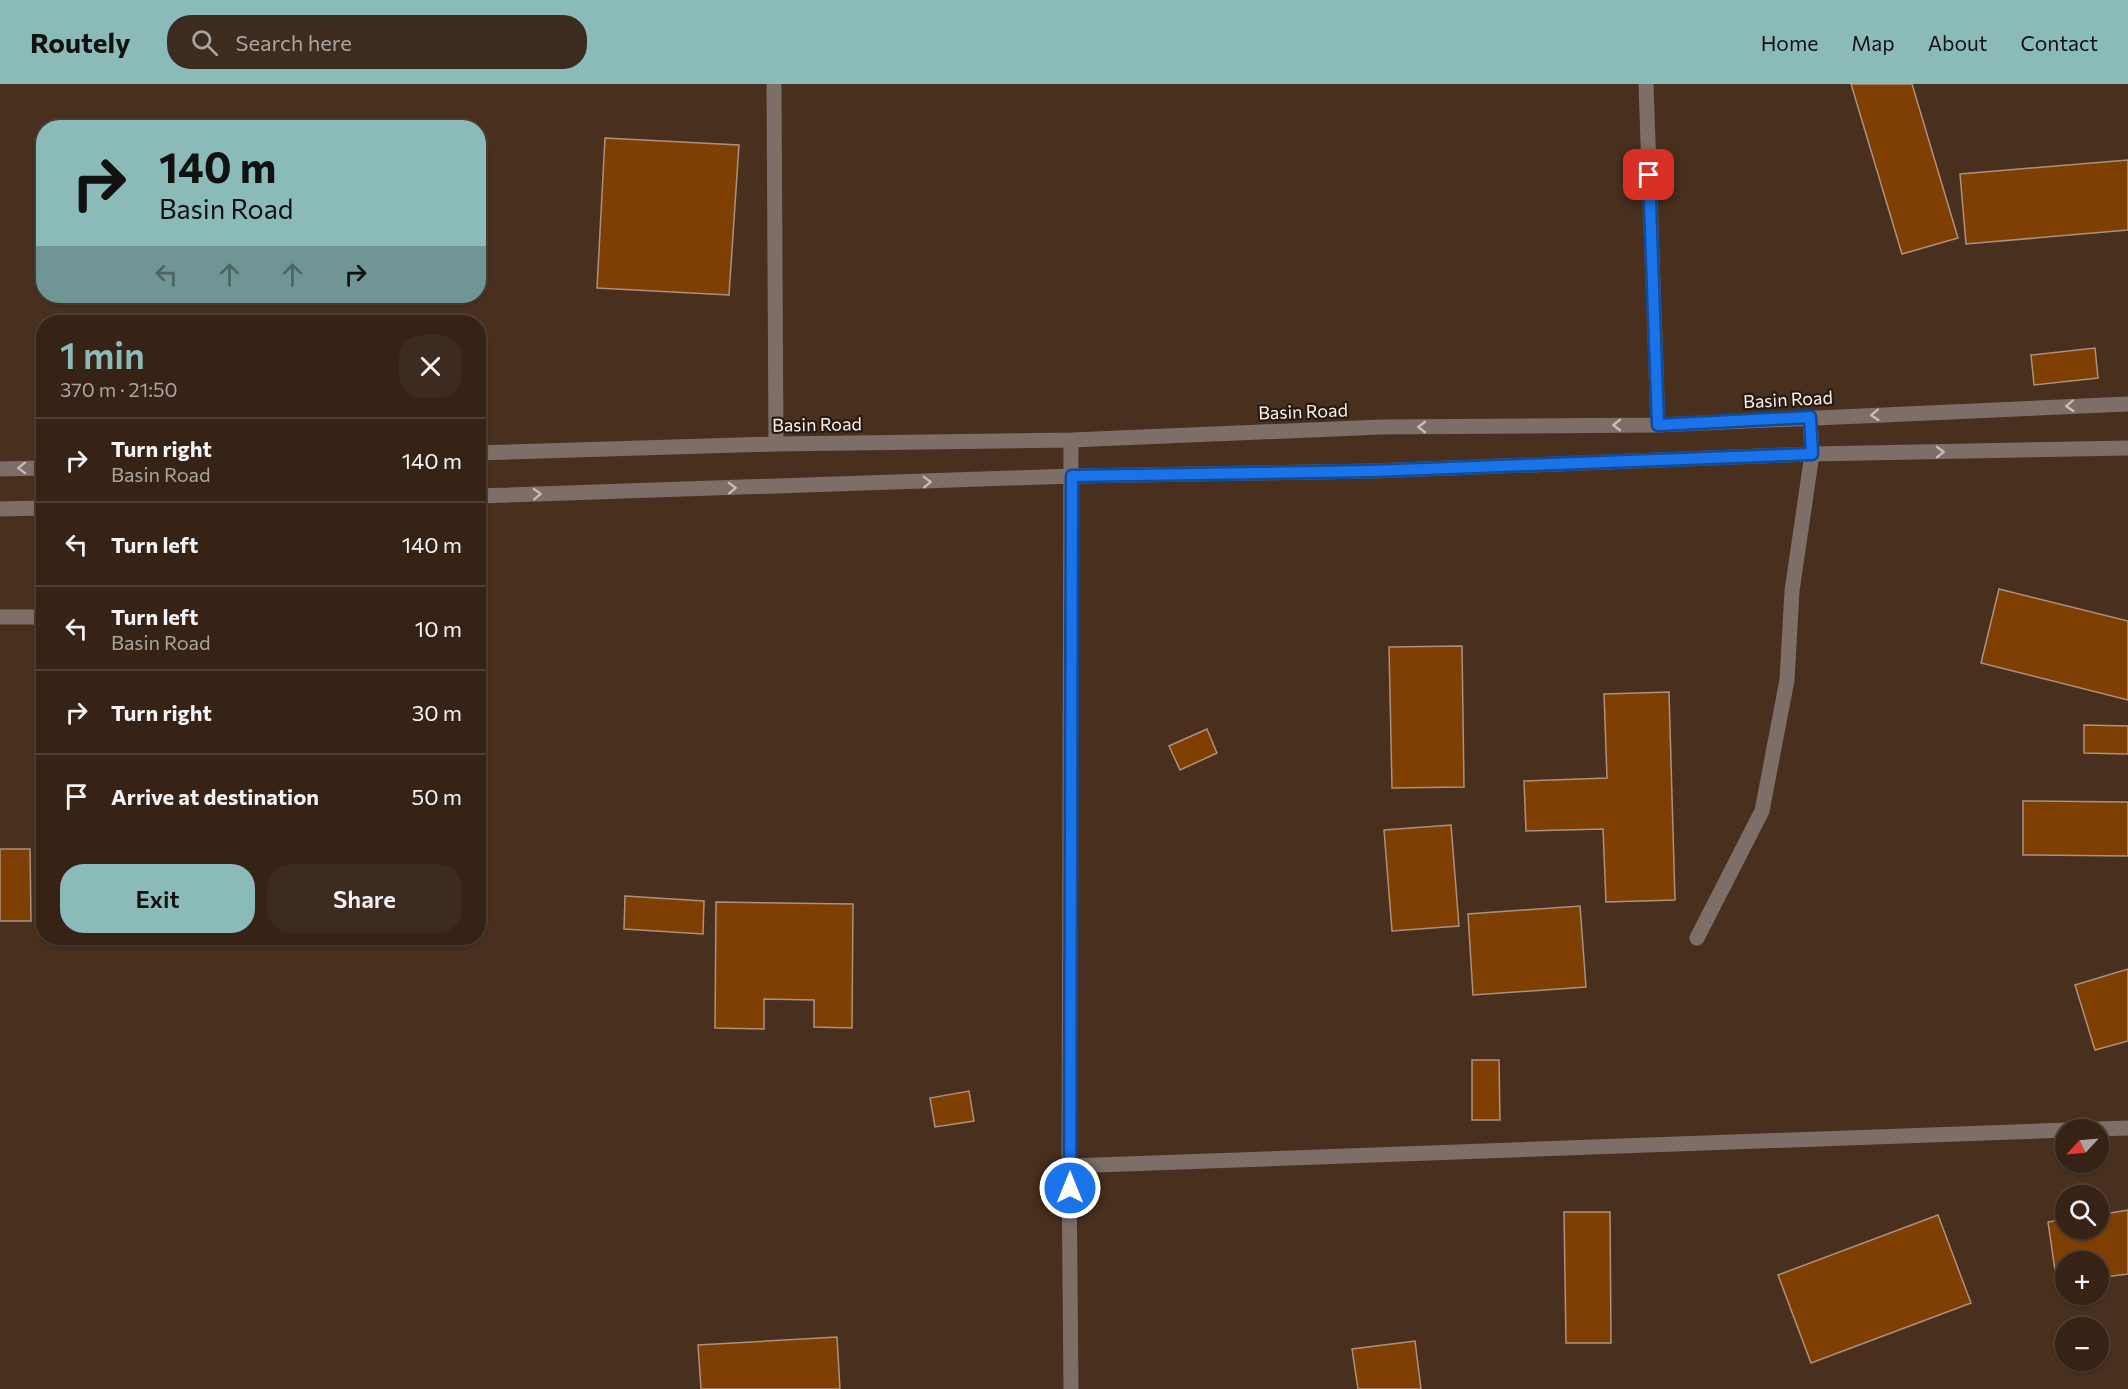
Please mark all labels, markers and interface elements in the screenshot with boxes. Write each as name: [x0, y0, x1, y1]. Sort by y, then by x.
search box: [167, 15, 587, 69]
text: Routely: [30, 25, 131, 59]
icon: search: [188, 26, 221, 59]
text: Search here: [236, 29, 352, 56]
text: Home: [1761, 30, 1818, 55]
text: Map: [1851, 30, 1895, 55]
text: About: [1928, 30, 1987, 55]
text: Contact: [2020, 30, 2098, 55]
text: 140 m: [159, 140, 276, 192]
icon: right: [60, 144, 138, 222]
pin: [1623, 149, 1674, 200]
icon: arrive: [1632, 158, 1665, 191]
text: Basin Road: [159, 192, 293, 225]
icon: left: [150, 258, 183, 291]
icon: ahead: [213, 258, 246, 291]
icon: ahead: [276, 258, 309, 291]
icon: right: [339, 258, 372, 291]
text: 1 min: [60, 332, 145, 376]
button: close: [399, 335, 462, 398]
text: 370 m · 21:50: [60, 377, 177, 401]
street label: Basin Road: [1743, 386, 1833, 412]
street label: Basin Road: [1258, 398, 1348, 424]
one-way arrow: [2065, 400, 2074, 413]
one-way arrow: [1870, 408, 1879, 421]
street label: Basin Road: [772, 412, 862, 436]
one-way arrow: [1612, 419, 1621, 431]
one-way arrow: [1417, 421, 1426, 433]
text: Turn right: [111, 435, 212, 462]
icon: right: [60, 444, 93, 477]
one-way arrow: [1936, 445, 1945, 458]
text: 140 m: [402, 447, 462, 474]
one-way arrow: [17, 462, 26, 475]
text: Basin Road: [111, 462, 211, 486]
one-way arrow: [922, 475, 931, 488]
one-way arrow: [727, 482, 736, 495]
one-way arrow: [532, 488, 541, 500]
icon: left: [60, 528, 93, 561]
text: Turn left: [111, 531, 198, 558]
text: 140 m: [402, 531, 462, 558]
text: Turn left: [111, 603, 198, 630]
icon: left: [60, 612, 93, 645]
text: 10 m: [415, 615, 462, 642]
text: Basin Road: [111, 630, 211, 654]
icon: right: [60, 696, 93, 729]
text: Turn right: [111, 699, 212, 726]
text: 30 m: [412, 699, 462, 726]
icon: arrive: [60, 780, 93, 813]
text: Arrive at destination: [111, 783, 319, 810]
text: 50 m: [412, 783, 462, 810]
button: Exit: [60, 864, 255, 933]
button: Share: [267, 864, 462, 933]
north arrow: [2055, 1119, 2109, 1173]
map controls: [2055, 1119, 2109, 1371]
position arrow: [1038, 1156, 1102, 1220]
button: search: [2055, 1185, 2109, 1239]
button: +: [2055, 1251, 2109, 1305]
button: −: [2055, 1317, 2109, 1371]

